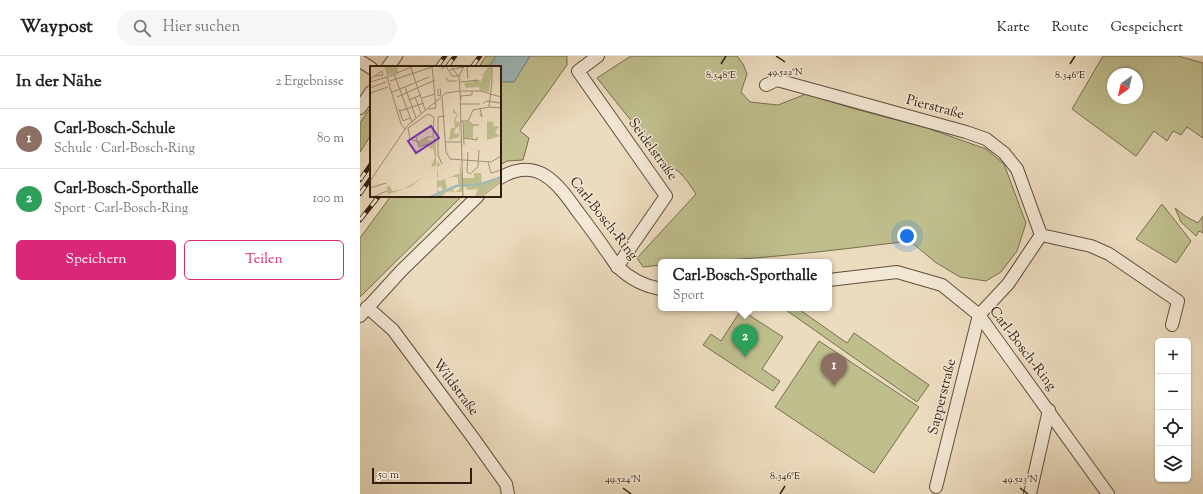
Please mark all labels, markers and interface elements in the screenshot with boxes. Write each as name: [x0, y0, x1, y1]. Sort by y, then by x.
search box: [117, 10, 397, 46]
text: Waypost: [20, 14, 93, 41]
icon: search: [131, 17, 153, 39]
text: Hier suchen: [163, 17, 240, 38]
text: Karte: [997, 18, 1030, 38]
text: Route: [1052, 18, 1088, 38]
text: Gespeichert: [1110, 18, 1183, 38]
text: 49.522°N: [767, 65, 803, 80]
inset map: [370, 66, 501, 197]
text: 8.348°E: [706, 68, 736, 83]
text: 8.346°E: [1055, 68, 1085, 83]
north arrow: [1107, 68, 1143, 104]
text: In der Nähe: [16, 70, 102, 94]
text: 2 Ergebnisse: [275, 73, 344, 91]
street label: Pierstraße: [904, 91, 966, 125]
street label: Seidelstraße: [623, 115, 681, 185]
text: Carl-Bosch-Schule: [54, 119, 175, 140]
text: 1: [27, 130, 31, 148]
text: 80 m: [317, 130, 344, 148]
text: Schule · Carl-Bosch-Ring: [54, 140, 195, 158]
street label: Carl-Bosch-Ring: [564, 173, 642, 265]
text: Carl-Bosch-Sporthalle: [54, 179, 198, 200]
text: 2: [26, 190, 32, 208]
text: 100 m: [312, 190, 344, 208]
text: Sport · Carl-Bosch-Ring: [54, 200, 188, 218]
your location: [897, 226, 917, 246]
button: Speichern: [16, 240, 176, 280]
button: Teilen: [184, 240, 344, 280]
popup: [658, 259, 832, 311]
text: Carl-Bosch-Sporthalle: [673, 266, 817, 287]
text: Sport: [673, 287, 704, 305]
street label: Carl-Bosch-Ring: [984, 303, 1061, 396]
pin: 2: [732, 324, 758, 357]
map controls: [1155, 338, 1191, 482]
button: +: [1155, 338, 1191, 374]
pin: 1: [821, 353, 847, 386]
street label: Wildstraße: [427, 356, 483, 420]
street label: Sapperstraße: [924, 357, 962, 437]
button: −: [1155, 374, 1191, 410]
button: locate: [1155, 410, 1191, 446]
button: layers: [1155, 446, 1191, 482]
scale bar: [372, 466, 472, 485]
text: 50 m: [378, 467, 399, 483]
text: 8.346°E: [770, 469, 800, 484]
text: 49.524°N: [605, 472, 641, 487]
text: 49.523°N: [1003, 472, 1037, 487]

